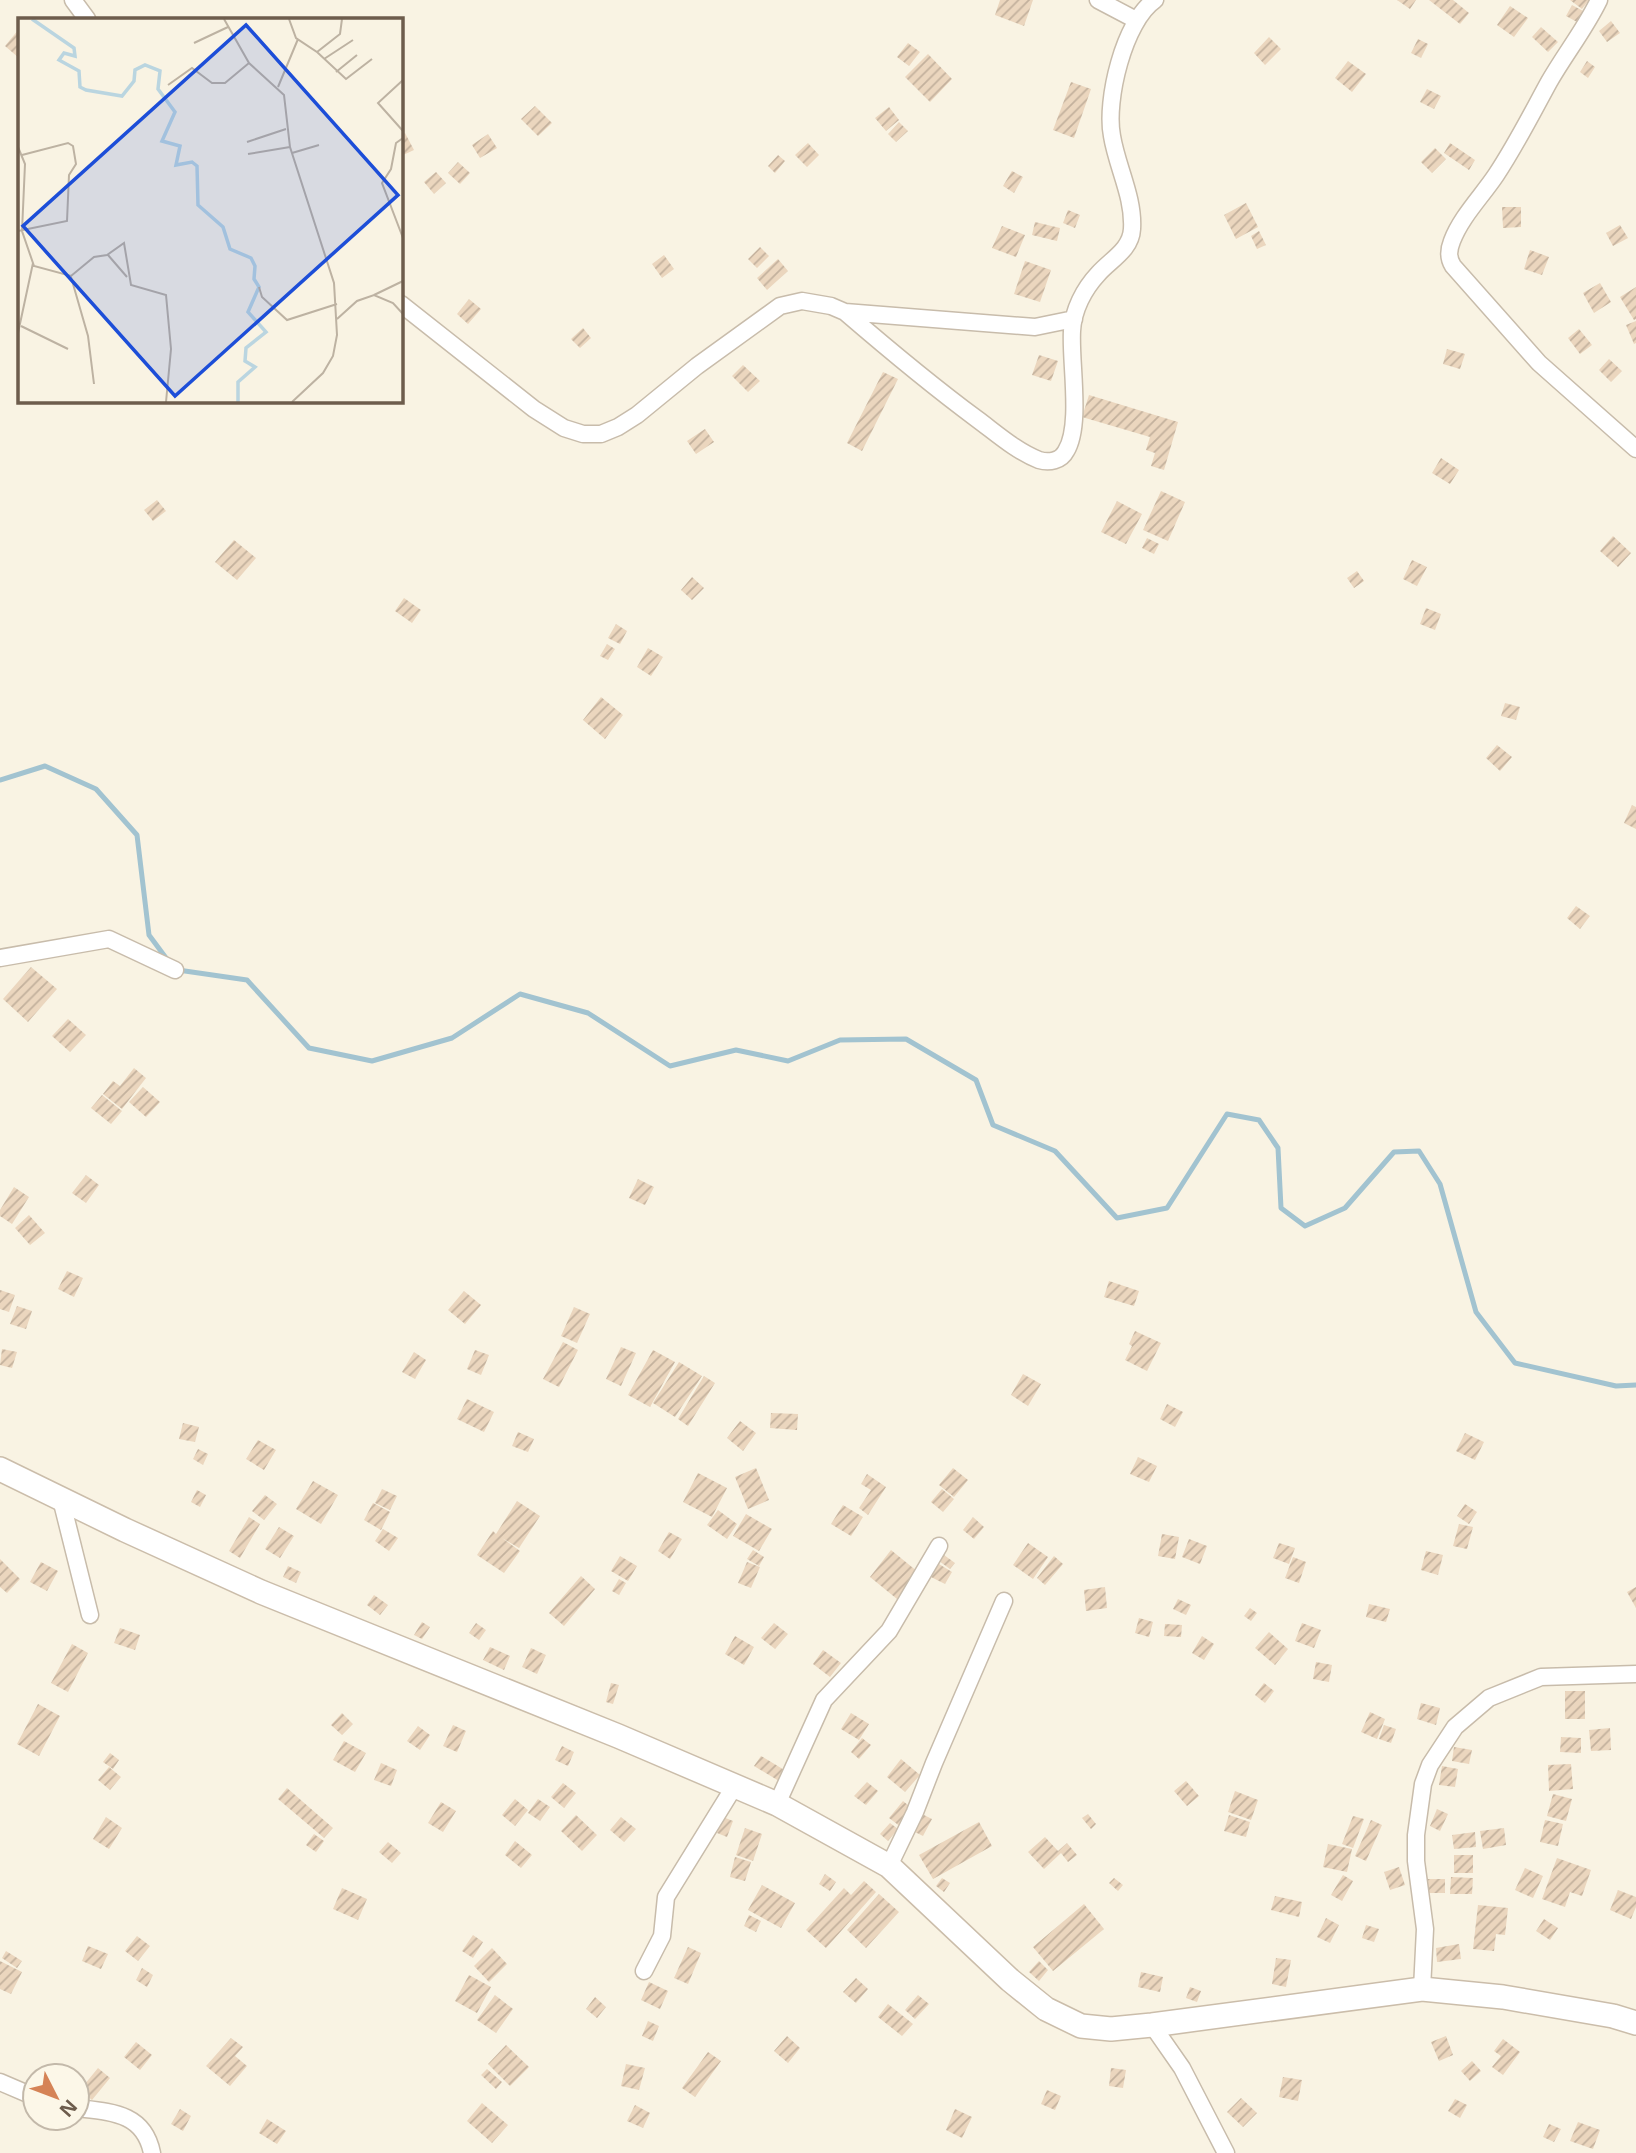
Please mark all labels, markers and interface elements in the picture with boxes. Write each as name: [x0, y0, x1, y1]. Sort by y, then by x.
inset map: [18, 18, 402, 402]
north arrow: [21, 2062, 91, 2132]
text: N: [54, 2094, 83, 2123]

